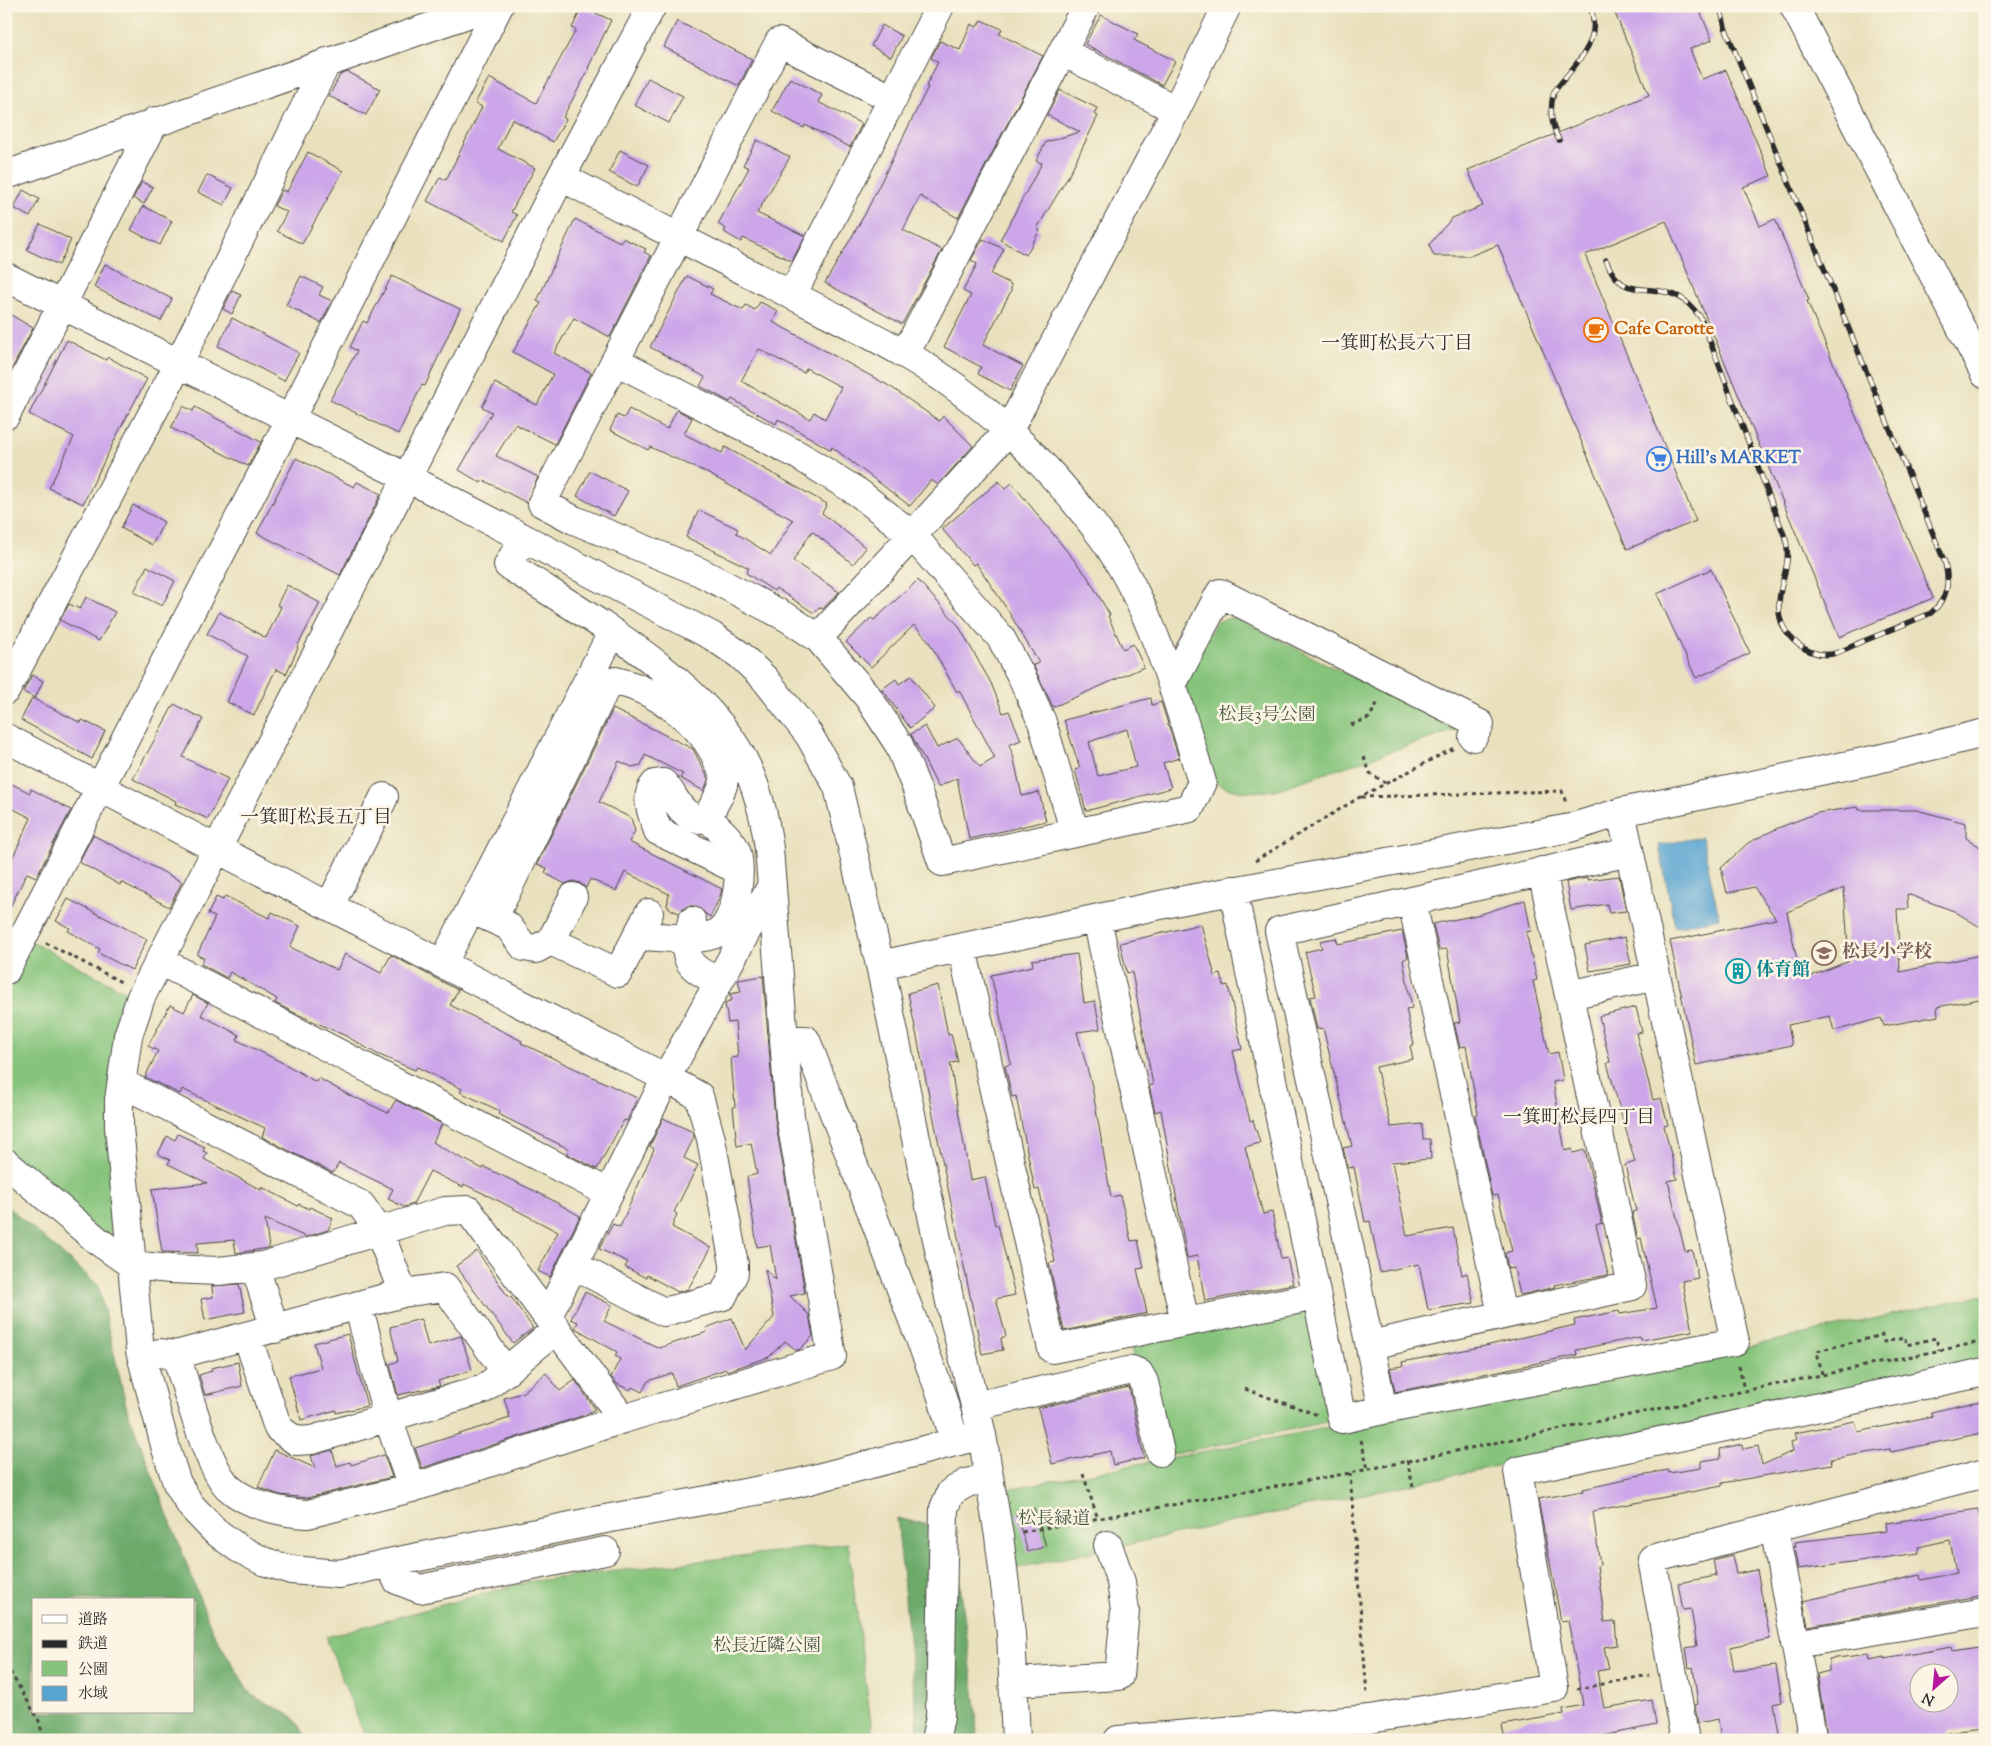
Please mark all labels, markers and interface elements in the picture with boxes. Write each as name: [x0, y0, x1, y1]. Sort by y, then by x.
cafe icon: Cafe Carotte: [1583, 317, 1609, 343]
place label: Cafe Carotte: [1614, 317, 1715, 343]
district label: 一箕町松長六丁目: [1321, 331, 1473, 358]
supermarket icon: Hill’s MARKET: [1646, 446, 1672, 472]
place label: Hill’s MARKET: [1676, 446, 1801, 472]
park label: 松長3号公園: [1218, 703, 1316, 729]
district label: 一箕町松長五丁目: [240, 805, 392, 832]
school or university icon: 松長小学校: [1811, 940, 1837, 966]
place label: 松長小学校: [1842, 940, 1932, 966]
building icon: 体育館: [1725, 958, 1751, 984]
place label: 体育館: [1756, 958, 1810, 984]
district label: 一箕町松長四丁目: [1503, 1105, 1655, 1132]
park label: 松長緑道: [1018, 1507, 1090, 1533]
legend: [32, 1598, 195, 1714]
text: 道路: [78, 1610, 108, 1631]
text: 鉄道: [78, 1634, 108, 1655]
park label: 松長近隣公園: [713, 1634, 821, 1660]
text: 公園: [78, 1660, 108, 1681]
north arrow: [1908, 1664, 1958, 1714]
text: 水域: [78, 1684, 108, 1705]
text: N: [1919, 1686, 1939, 1709]

